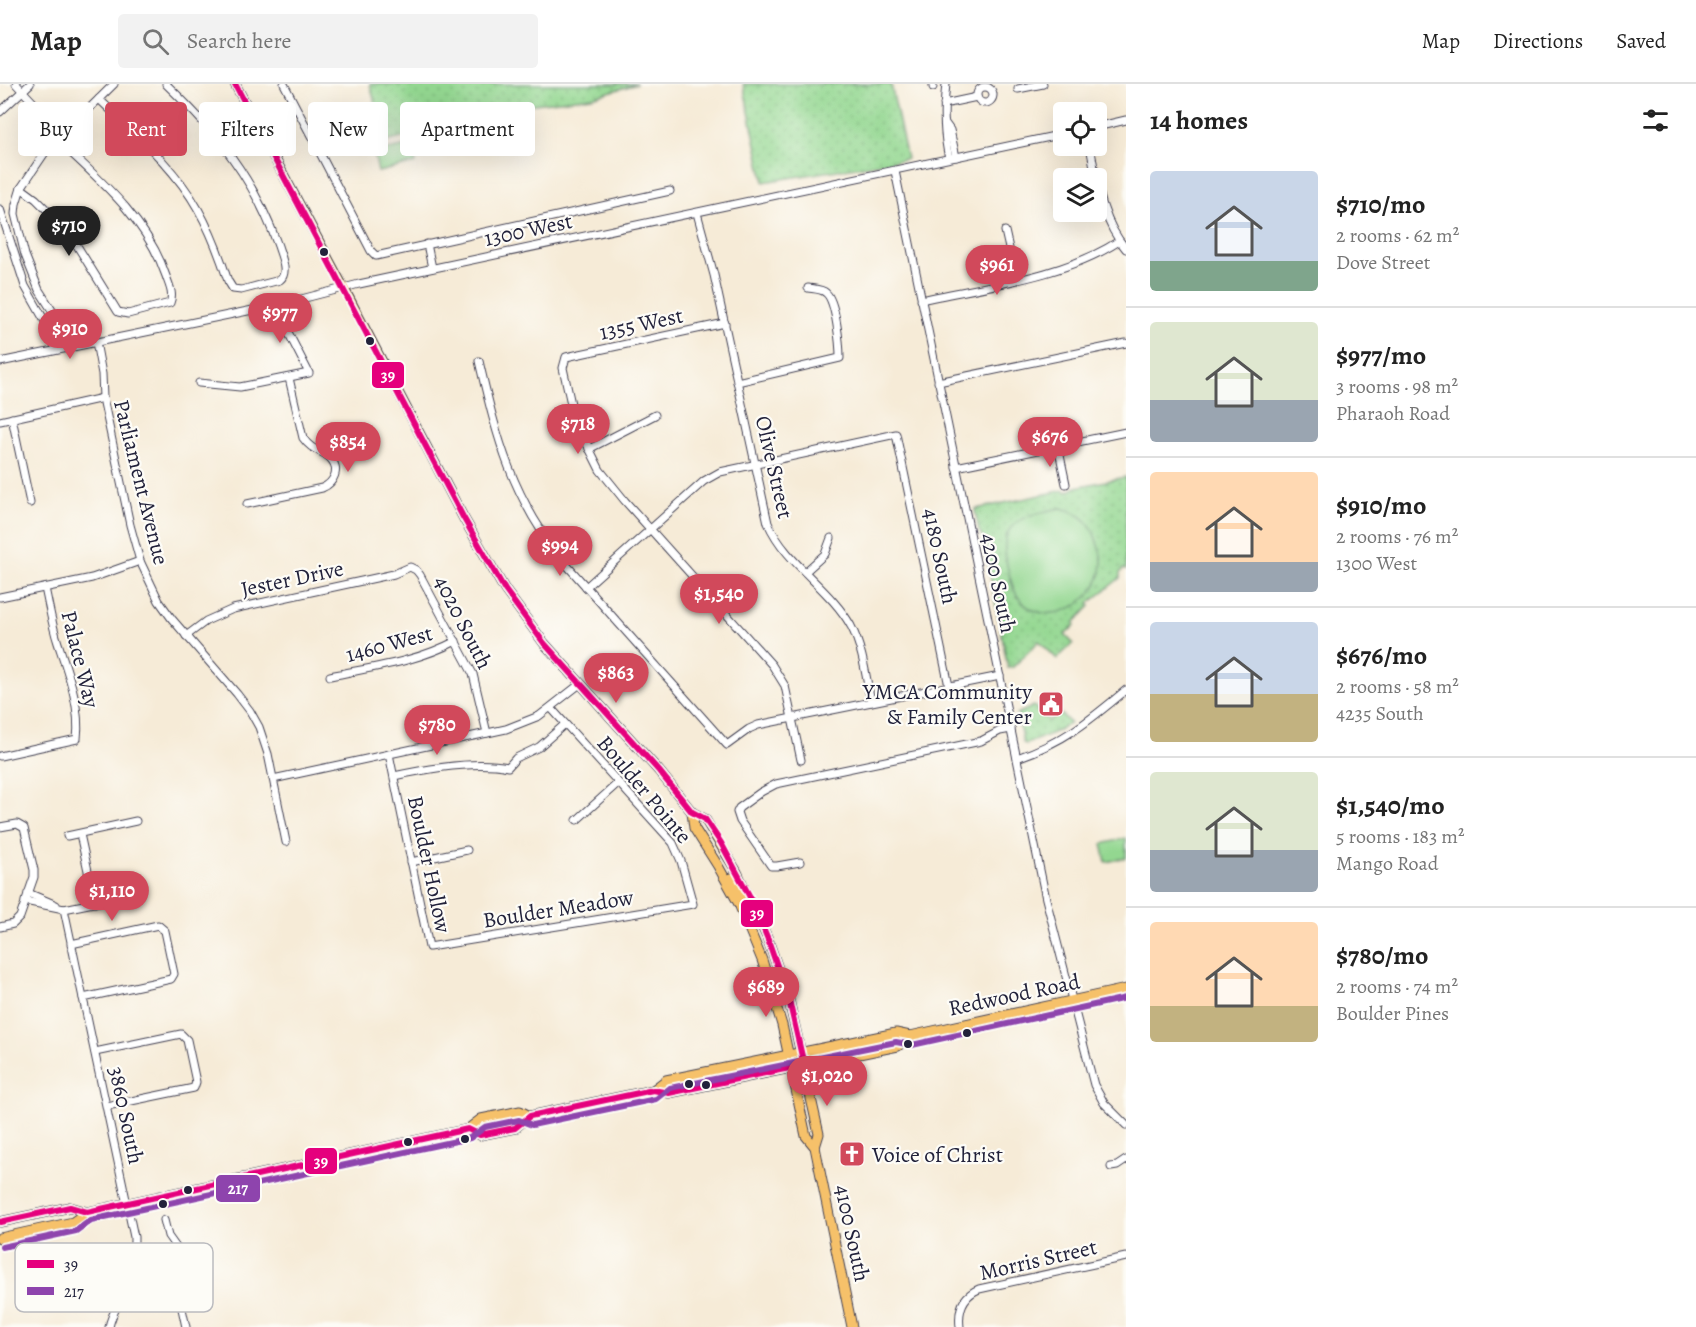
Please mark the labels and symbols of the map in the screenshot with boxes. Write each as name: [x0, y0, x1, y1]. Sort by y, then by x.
pin: $710: [33, 206, 105, 257]
street label: 1300 West: [481, 206, 575, 254]
pin: $961: [961, 245, 1033, 296]
unlabelled marker: [318, 246, 330, 258]
pin: $977: [244, 293, 316, 344]
street label: 1355 West: [597, 300, 686, 347]
pin: $910: [34, 309, 106, 360]
unlabelled marker: [364, 335, 376, 347]
line badge: 39: [371, 361, 405, 389]
text: 39: [381, 365, 395, 387]
street label: Parliament Avenue: [106, 396, 176, 568]
pin: $718: [542, 404, 614, 455]
street label: Olive Street: [748, 413, 800, 522]
pin: $676: [1014, 417, 1086, 468]
pin: $854: [312, 422, 384, 473]
street label: 4180 South: [915, 505, 965, 607]
pin: $994: [524, 526, 596, 577]
street label: 4200 South: [973, 531, 1023, 636]
street label: Jester Drive: [238, 553, 346, 604]
street label: 4020 South: [427, 571, 500, 675]
pin: $1,540: [670, 574, 768, 625]
street label: Palace Way: [53, 608, 107, 711]
street label: 1460 West: [343, 618, 436, 670]
pin: $863: [580, 653, 652, 704]
place label: YMCA Community & Family Center: [862, 677, 1032, 732]
public building icon: YMCA Community & Family Center: [1036, 689, 1066, 719]
pin: $780: [401, 705, 473, 756]
street label: Boulder Pointe: [590, 729, 698, 850]
street label: Boulder Hollow: [400, 793, 458, 936]
pin: $1,110: [63, 871, 161, 922]
street label: Boulder Meadow: [481, 882, 636, 936]
line badge: 39: [740, 899, 774, 928]
text: 39: [750, 903, 764, 925]
street label: Redwood Road: [946, 966, 1083, 1024]
pin: $689: [730, 967, 802, 1018]
unlabelled marker: [961, 1027, 973, 1039]
unlabelled marker: [902, 1038, 914, 1050]
pin: $1,020: [778, 1056, 876, 1107]
street label: 3860 South: [101, 1064, 151, 1167]
unlabelled marker: [683, 1078, 695, 1090]
unlabelled marker: [700, 1079, 712, 1091]
unlabelled marker: [459, 1133, 471, 1145]
unlabelled marker: [402, 1136, 414, 1148]
church icon: Voice of Christ: [837, 1139, 867, 1169]
place label: Voice of Christ: [871, 1140, 1003, 1170]
line badge: 39: [304, 1147, 338, 1175]
text: 39: [314, 1151, 328, 1173]
line badge: 217: [215, 1174, 261, 1203]
text: 217: [228, 1178, 248, 1200]
street label: 4100 South: [827, 1182, 877, 1285]
unlabelled marker: [182, 1184, 194, 1196]
unlabelled marker: [157, 1198, 169, 1210]
street label: Morris Street: [977, 1232, 1100, 1288]
legend: [15, 1243, 213, 1312]
text: 39: [64, 1254, 78, 1276]
text: 217: [64, 1281, 84, 1303]

